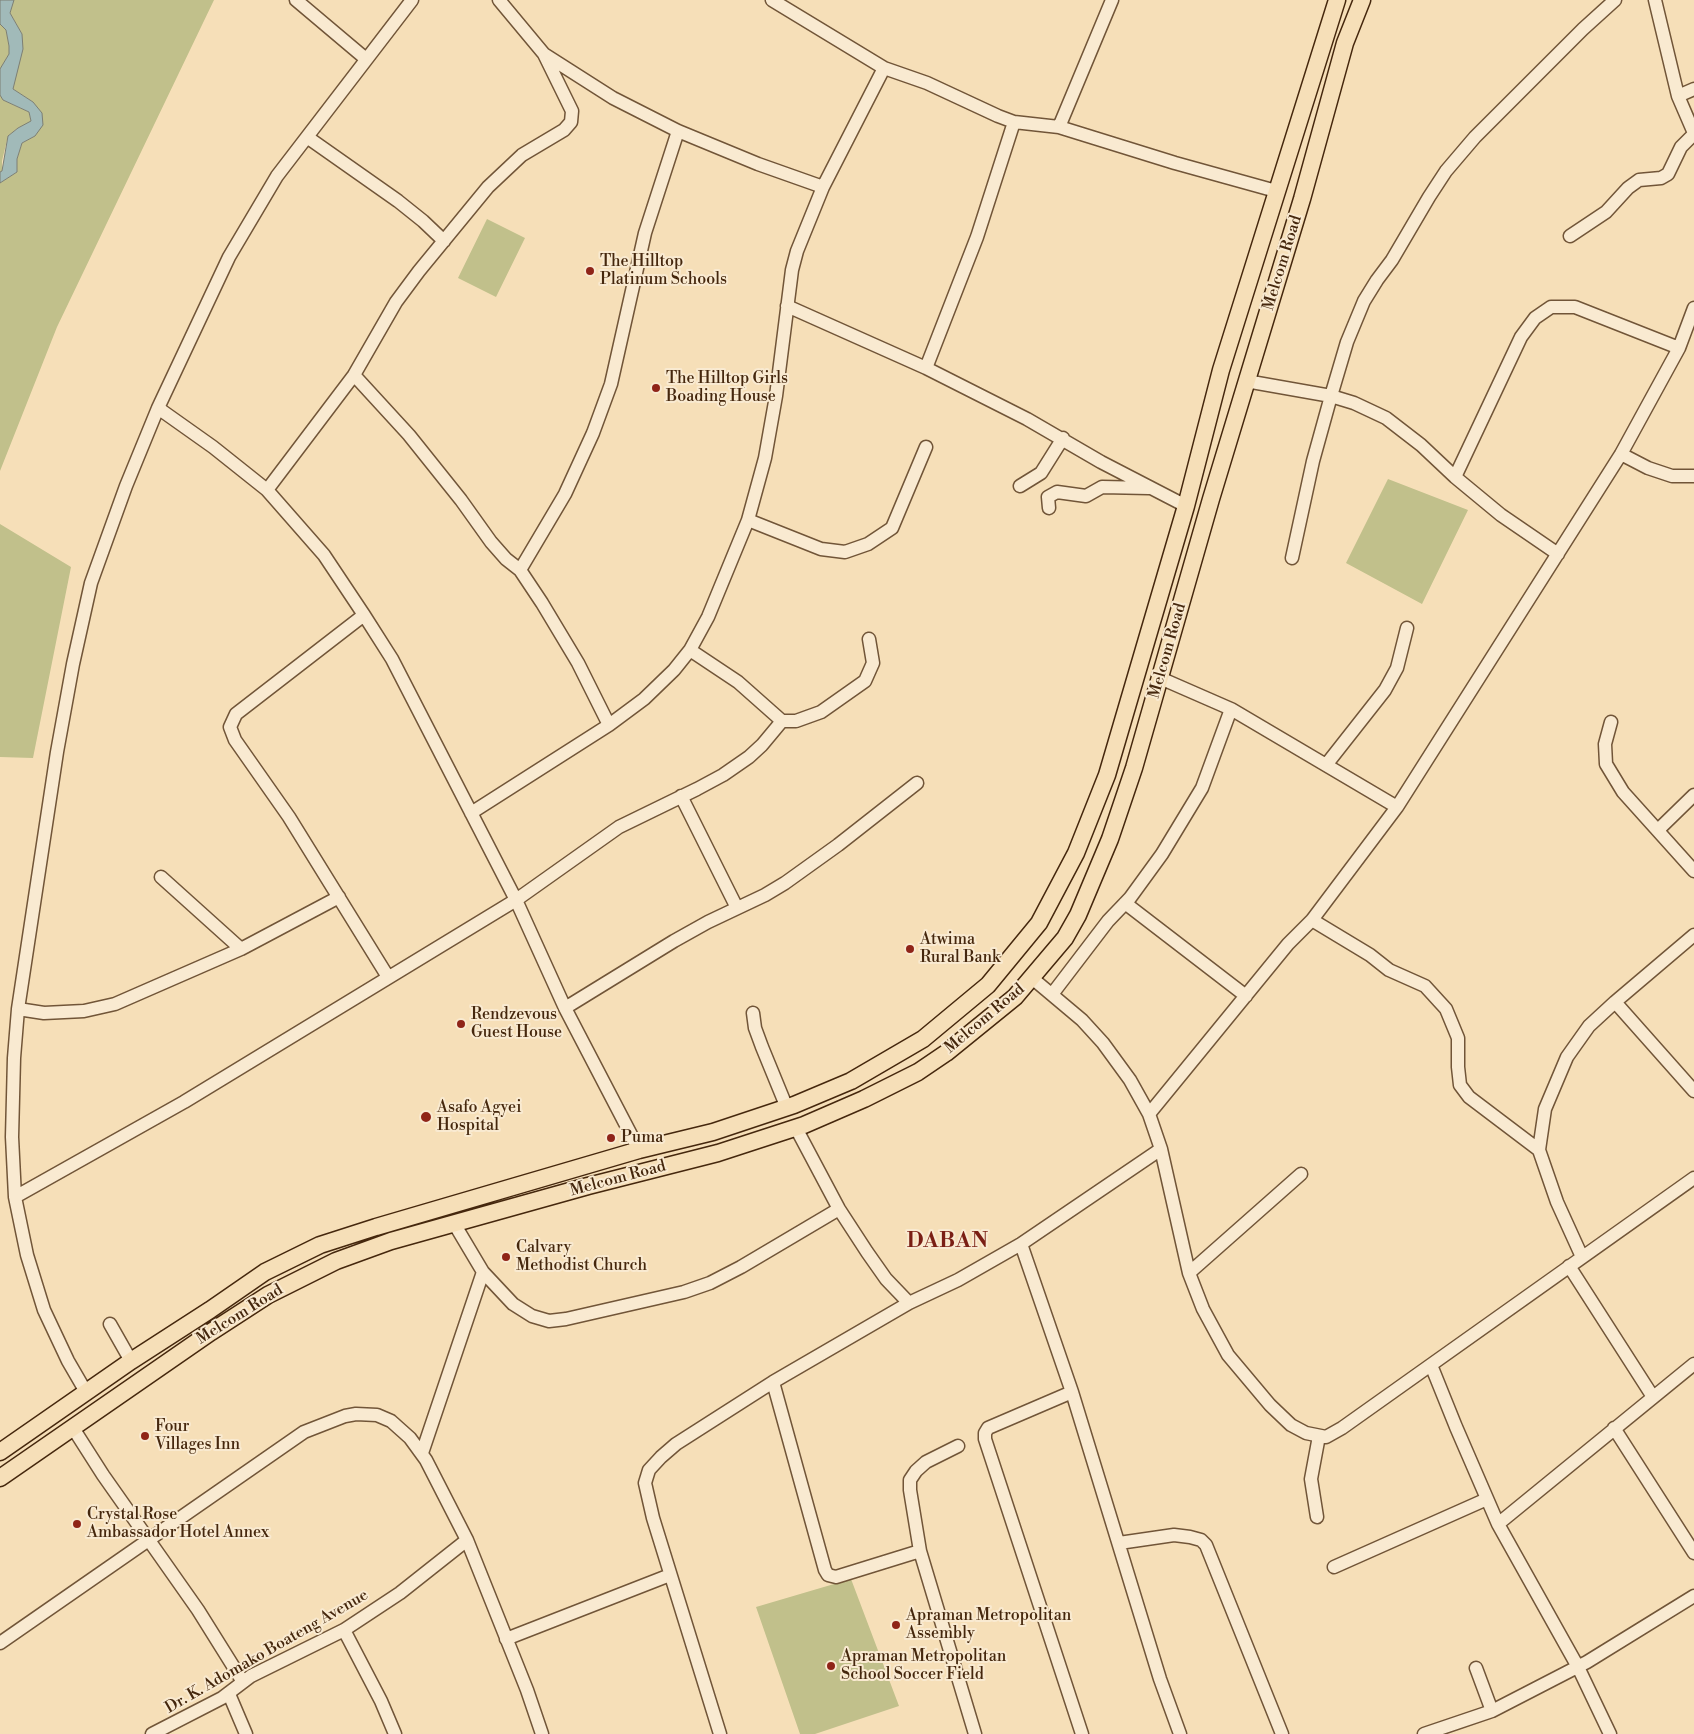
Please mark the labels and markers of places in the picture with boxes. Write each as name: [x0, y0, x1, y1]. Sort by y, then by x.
place label: The Hilltop Platinum Schools: [600, 252, 727, 290]
marker: The Hilltop Platinum Schools: [584, 265, 596, 277]
place label: The Hilltop Girls Boading House: [666, 369, 788, 407]
marker: The Hilltop Girls Boading House: [650, 382, 662, 394]
place label: Atwima Rural Bank: [920, 930, 1000, 968]
marker: Atwima Rural Bank: [904, 943, 916, 955]
place label: Rendzevous Guest House: [471, 1005, 562, 1043]
marker: Rendzevous Guest House: [455, 1018, 467, 1030]
place label: Asafo Agyei Hospital: [437, 1098, 521, 1136]
marker: Asafo Agyei Hospital: [419, 1110, 433, 1124]
place label: Puma: [621, 1128, 663, 1148]
marker: Puma: [605, 1132, 617, 1144]
place label: Calvary Methodist Church: [516, 1238, 647, 1276]
marker: Calvary Methodist Church: [500, 1251, 512, 1263]
place label: Four Villages Inn: [155, 1417, 240, 1455]
marker: Four Villages Inn: [139, 1430, 151, 1442]
place label: Crystal Rose Ambassador Hotel Annex: [87, 1505, 269, 1543]
marker: Crystal Rose Ambassador Hotel Annex: [71, 1518, 83, 1530]
place label: Apraman Metropolitan Assembly: [906, 1606, 1071, 1644]
marker: Apraman Metropolitan Assembly: [890, 1619, 902, 1631]
place label: Apraman Metropolitan School Soccer Field: [841, 1647, 1006, 1685]
marker: Apraman Metropolitan School Soccer Field: [825, 1660, 837, 1672]

